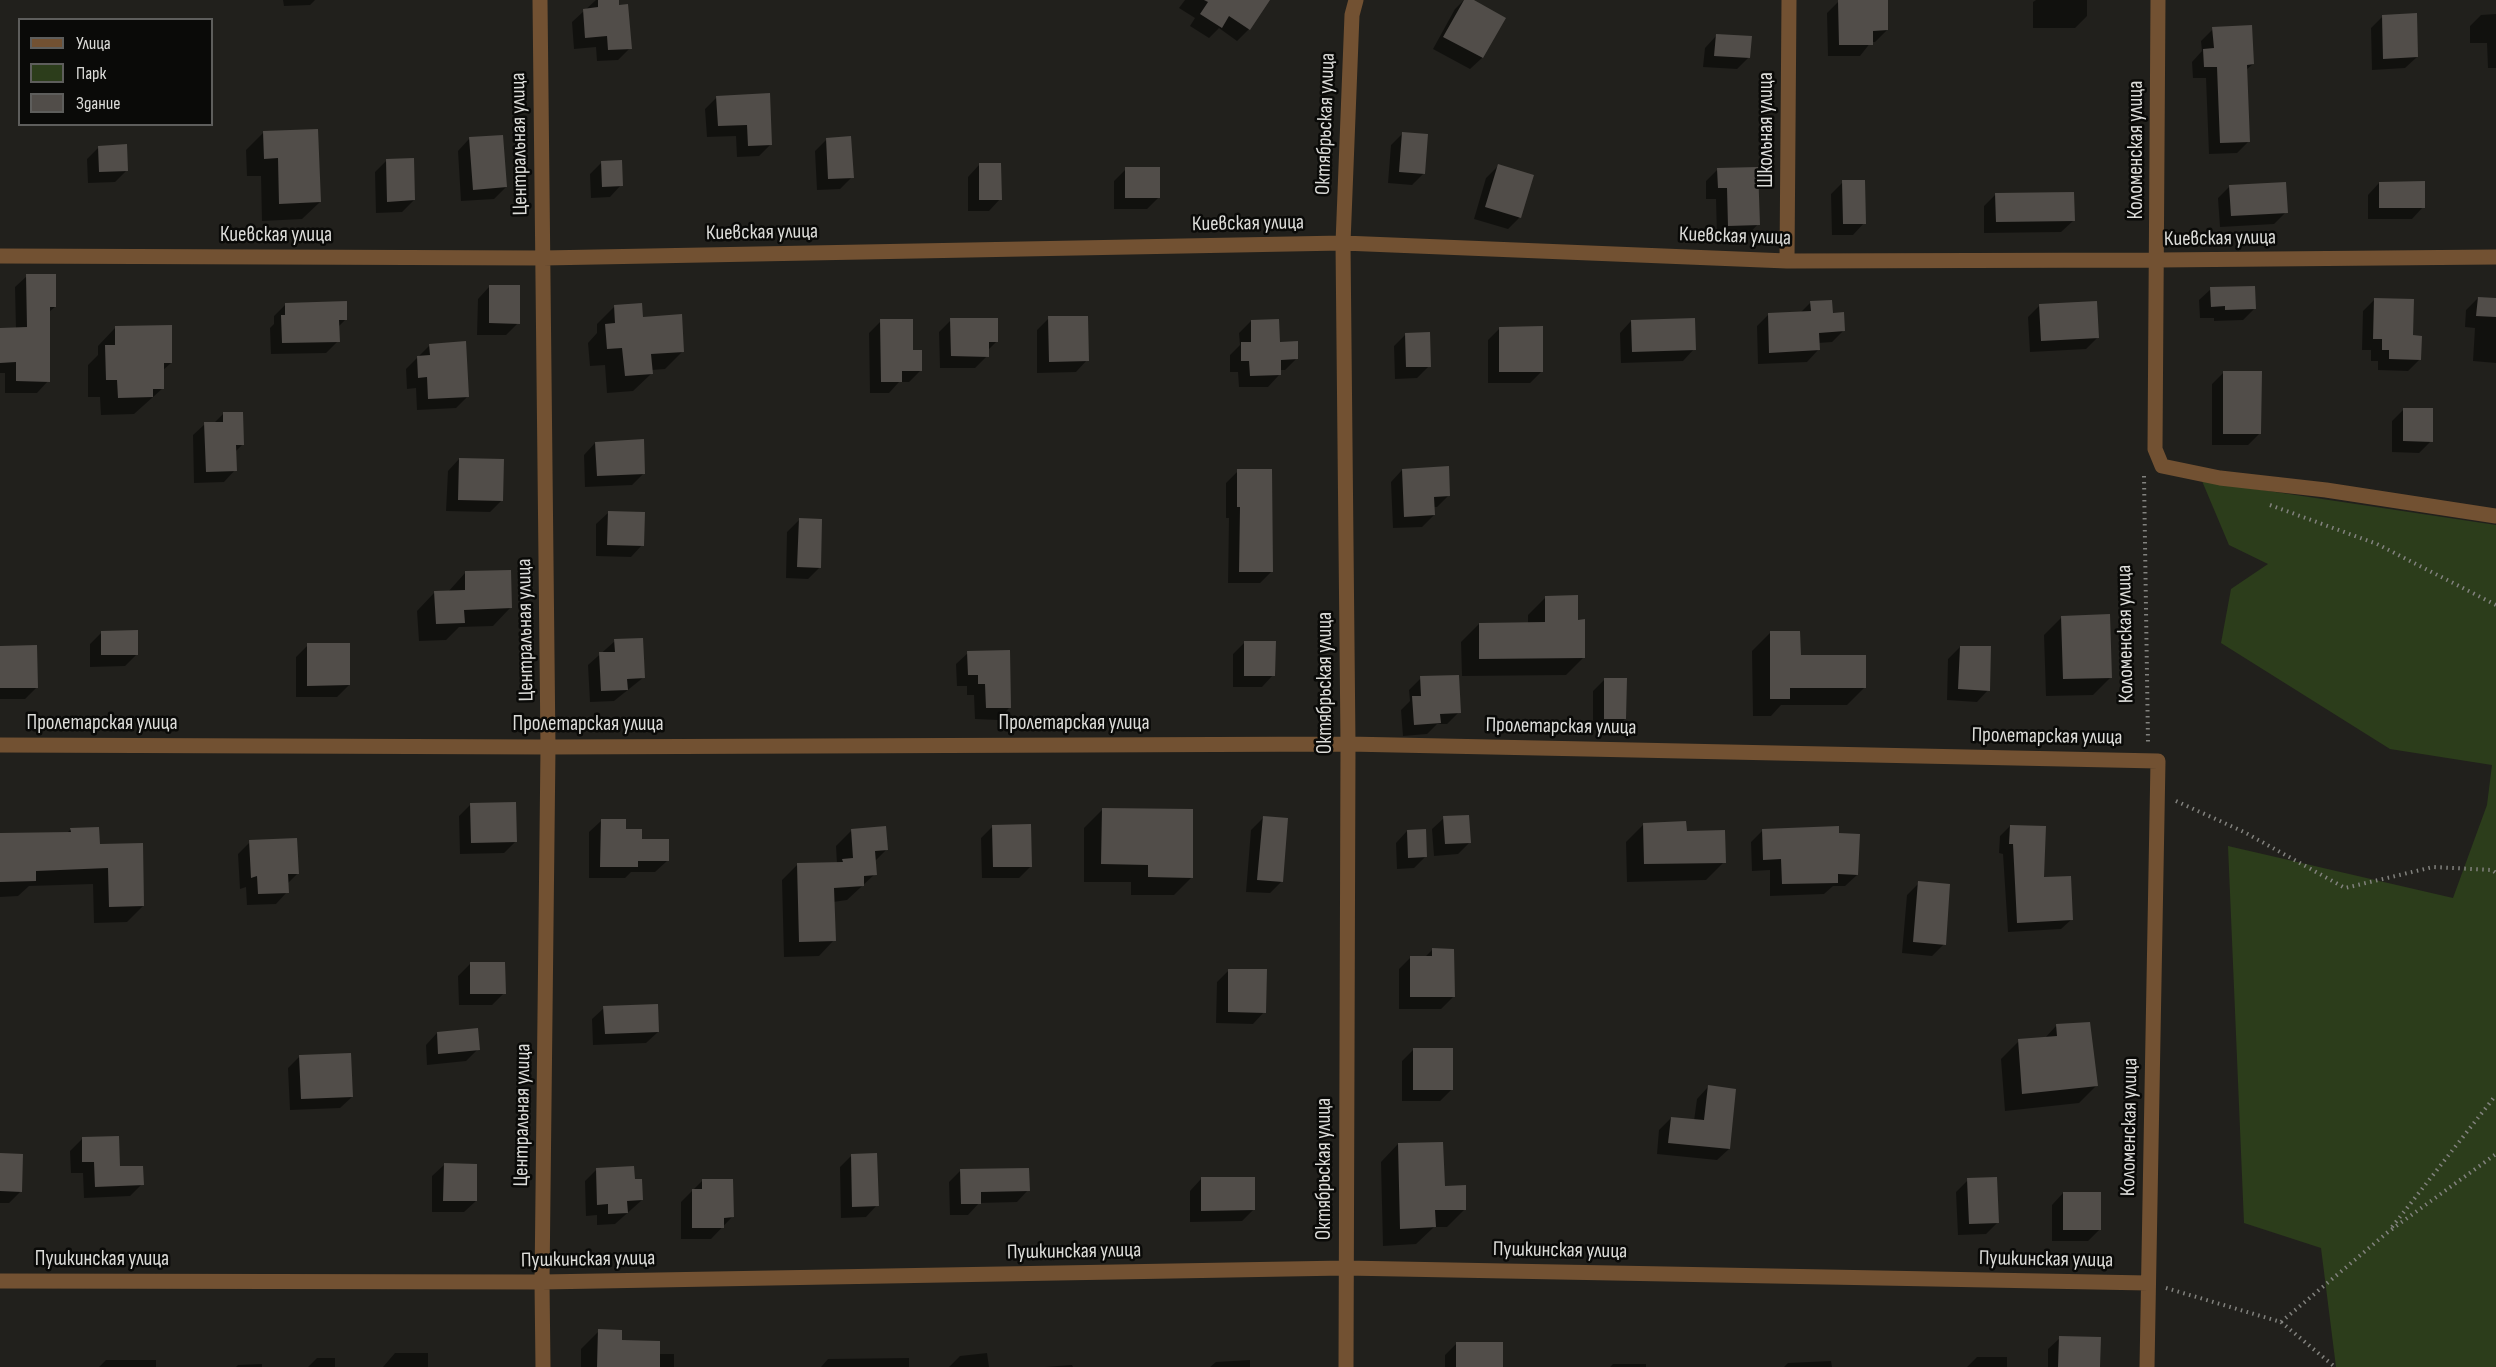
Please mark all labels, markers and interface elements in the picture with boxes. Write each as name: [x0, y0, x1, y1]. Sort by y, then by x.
legend: [18, 18, 213, 126]
text: Улица: [76, 33, 111, 54]
street label: Октябрьская улица: [1311, 52, 1341, 196]
text: Парк: [76, 63, 106, 84]
street label: Центральная улица: [506, 72, 534, 216]
street label: Школьная улица: [1754, 72, 1780, 188]
street label: Коломенская улица: [2124, 81, 2150, 219]
text: Здание: [76, 93, 121, 114]
street label: Киевская улица: [1192, 210, 1304, 238]
street label: Киевская улица: [706, 219, 818, 247]
street label: Киевская улица: [1678, 222, 1792, 252]
street label: Киевская улица: [220, 223, 332, 249]
street label: Киевская улица: [2164, 225, 2276, 253]
street label: Центральная улица: [512, 558, 540, 702]
street label: Коломенская улица: [2112, 565, 2140, 703]
street label: Октябрьская улица: [1313, 612, 1339, 754]
street label: Пролетарская улица: [26, 711, 178, 737]
street label: Пролетарская улица: [998, 711, 1150, 737]
street label: Пролетарская улица: [512, 712, 664, 738]
street label: Пролетарская улица: [1485, 713, 1637, 741]
street label: Пролетарская улица: [1971, 723, 2123, 751]
street label: Центральная улица: [509, 1043, 537, 1187]
street label: Коломенская улица: [2116, 1058, 2144, 1196]
street label: Октябрьская улица: [1312, 1098, 1338, 1240]
street label: Пушкинская улица: [1493, 1237, 1627, 1265]
street label: Пушкинская улица: [1007, 1238, 1141, 1266]
street label: Пушкинская улица: [521, 1246, 655, 1274]
street label: Пушкинская улица: [1979, 1246, 2113, 1274]
street label: Пушкинская улица: [35, 1247, 169, 1273]

